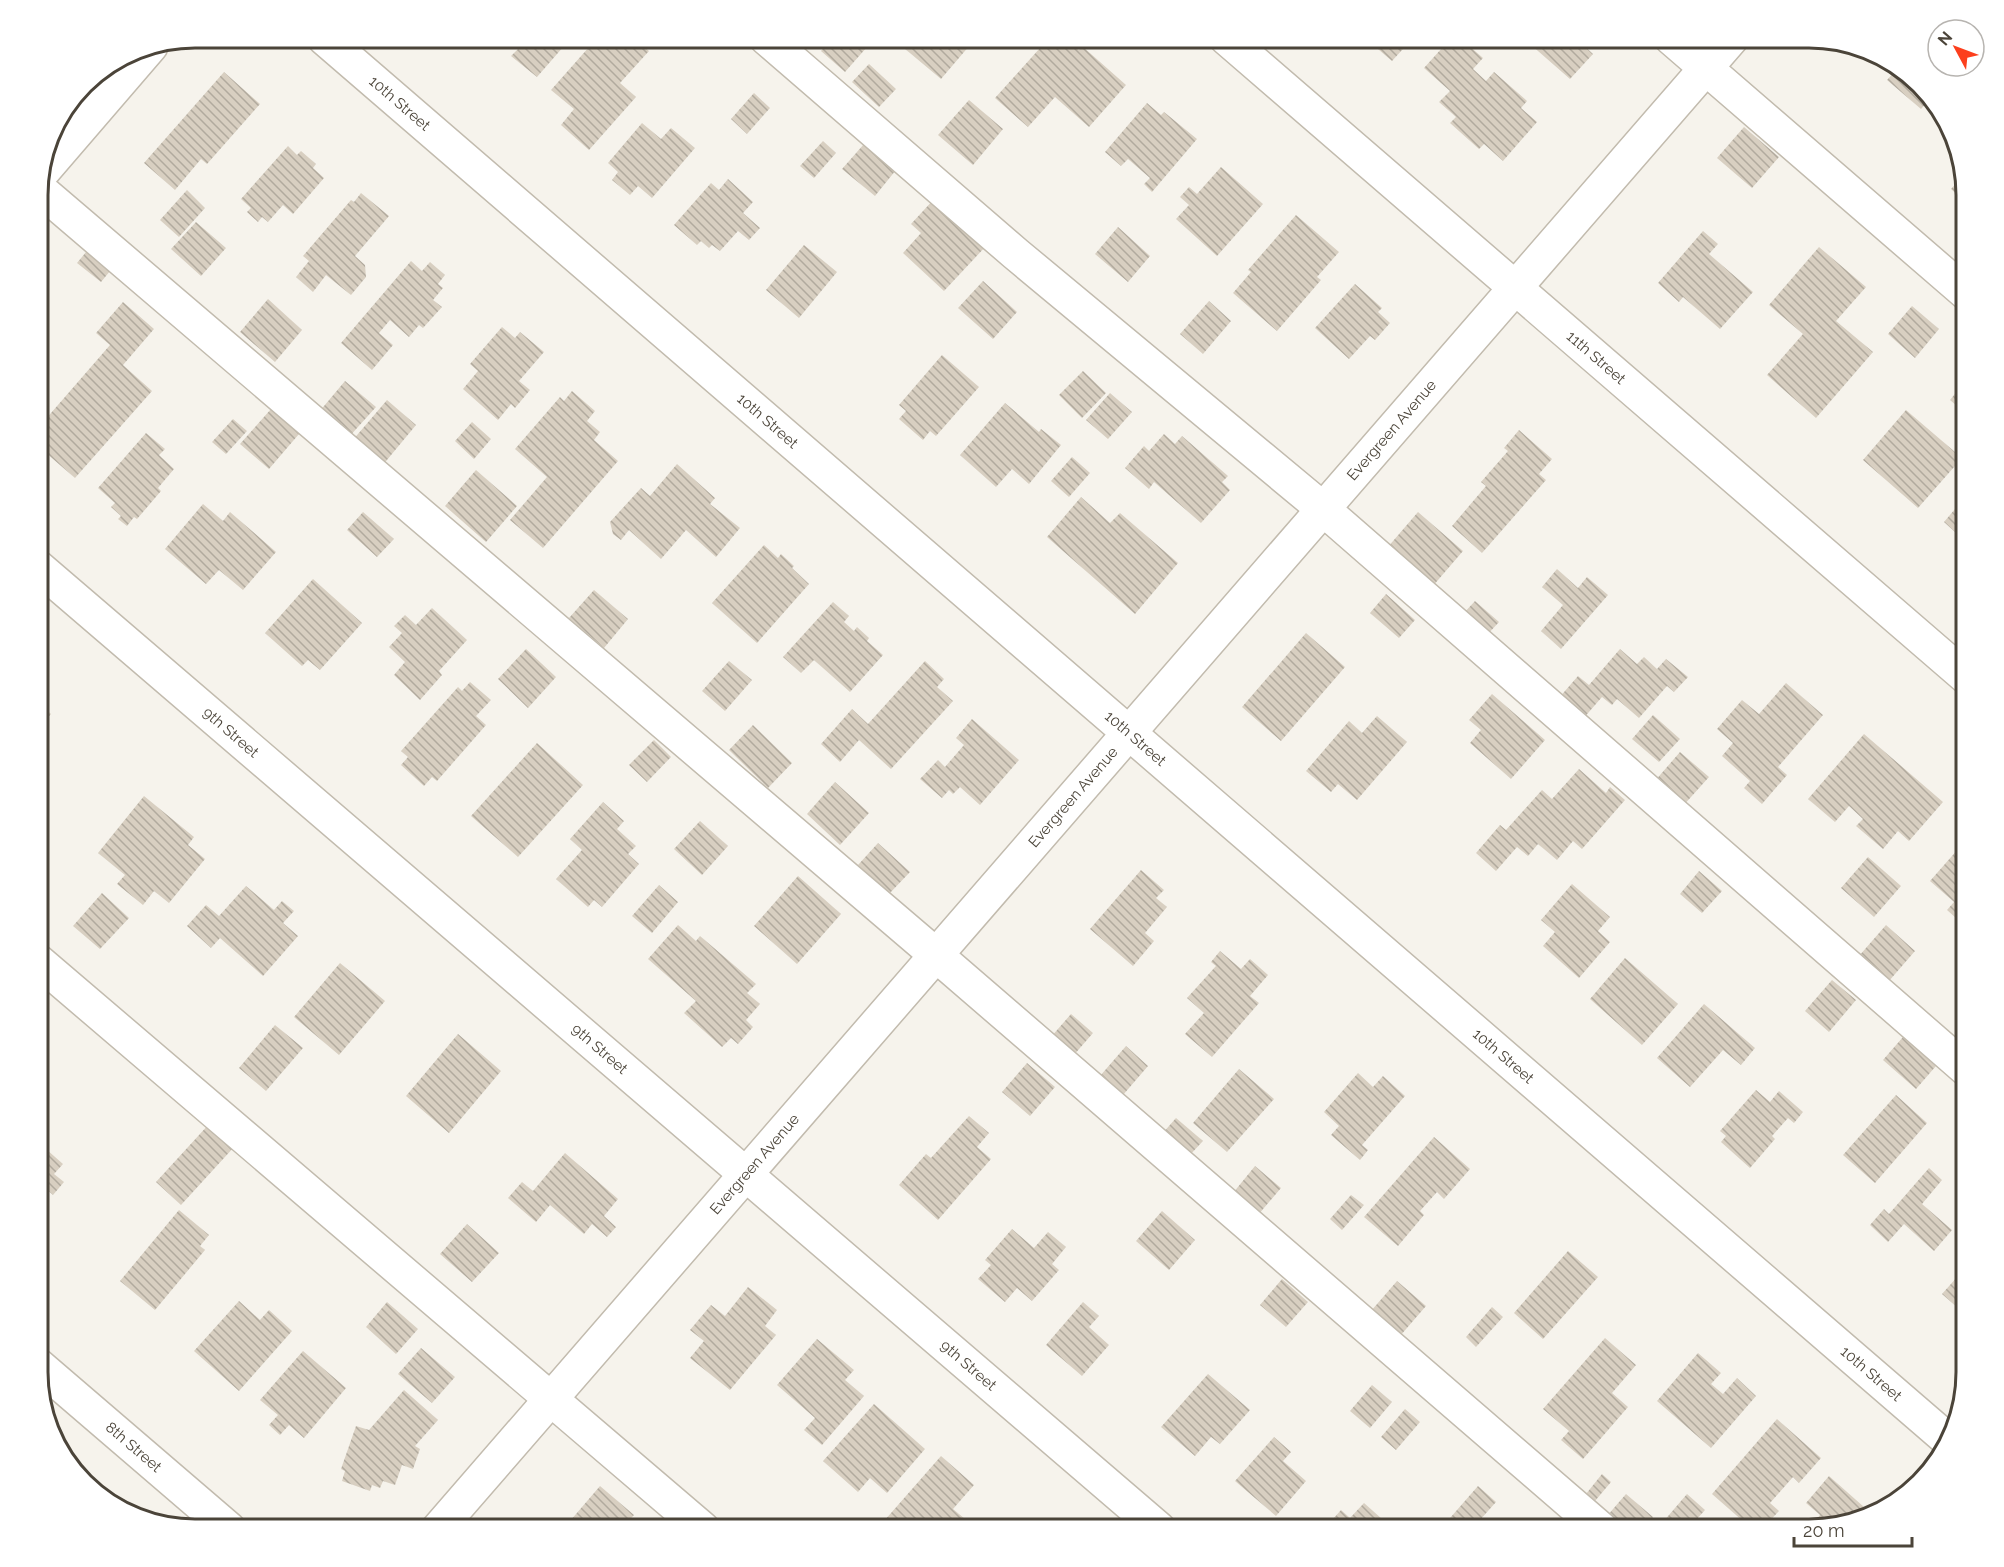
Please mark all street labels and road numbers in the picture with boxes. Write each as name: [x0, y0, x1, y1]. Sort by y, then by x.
street label: 10th Street: [365, 72, 434, 135]
street label: 11th Street: [1563, 327, 1629, 388]
street label: Evergreen Avenue: [1343, 376, 1440, 484]
street label: 10th Street: [733, 390, 802, 452]
street label: 9th Street: [199, 703, 262, 761]
street label: 10th Street: [1101, 707, 1170, 770]
street label: Evergreen Avenue: [1025, 743, 1122, 851]
street label: 9th Street: [568, 1020, 631, 1078]
street label: 10th Street: [1469, 1025, 1538, 1087]
street label: Evergreen Avenue: [706, 1110, 803, 1218]
street label: 9th Street: [937, 1336, 1000, 1394]
street label: 10th Street: [1837, 1342, 1905, 1405]
street label: 8th Street: [102, 1418, 165, 1476]

